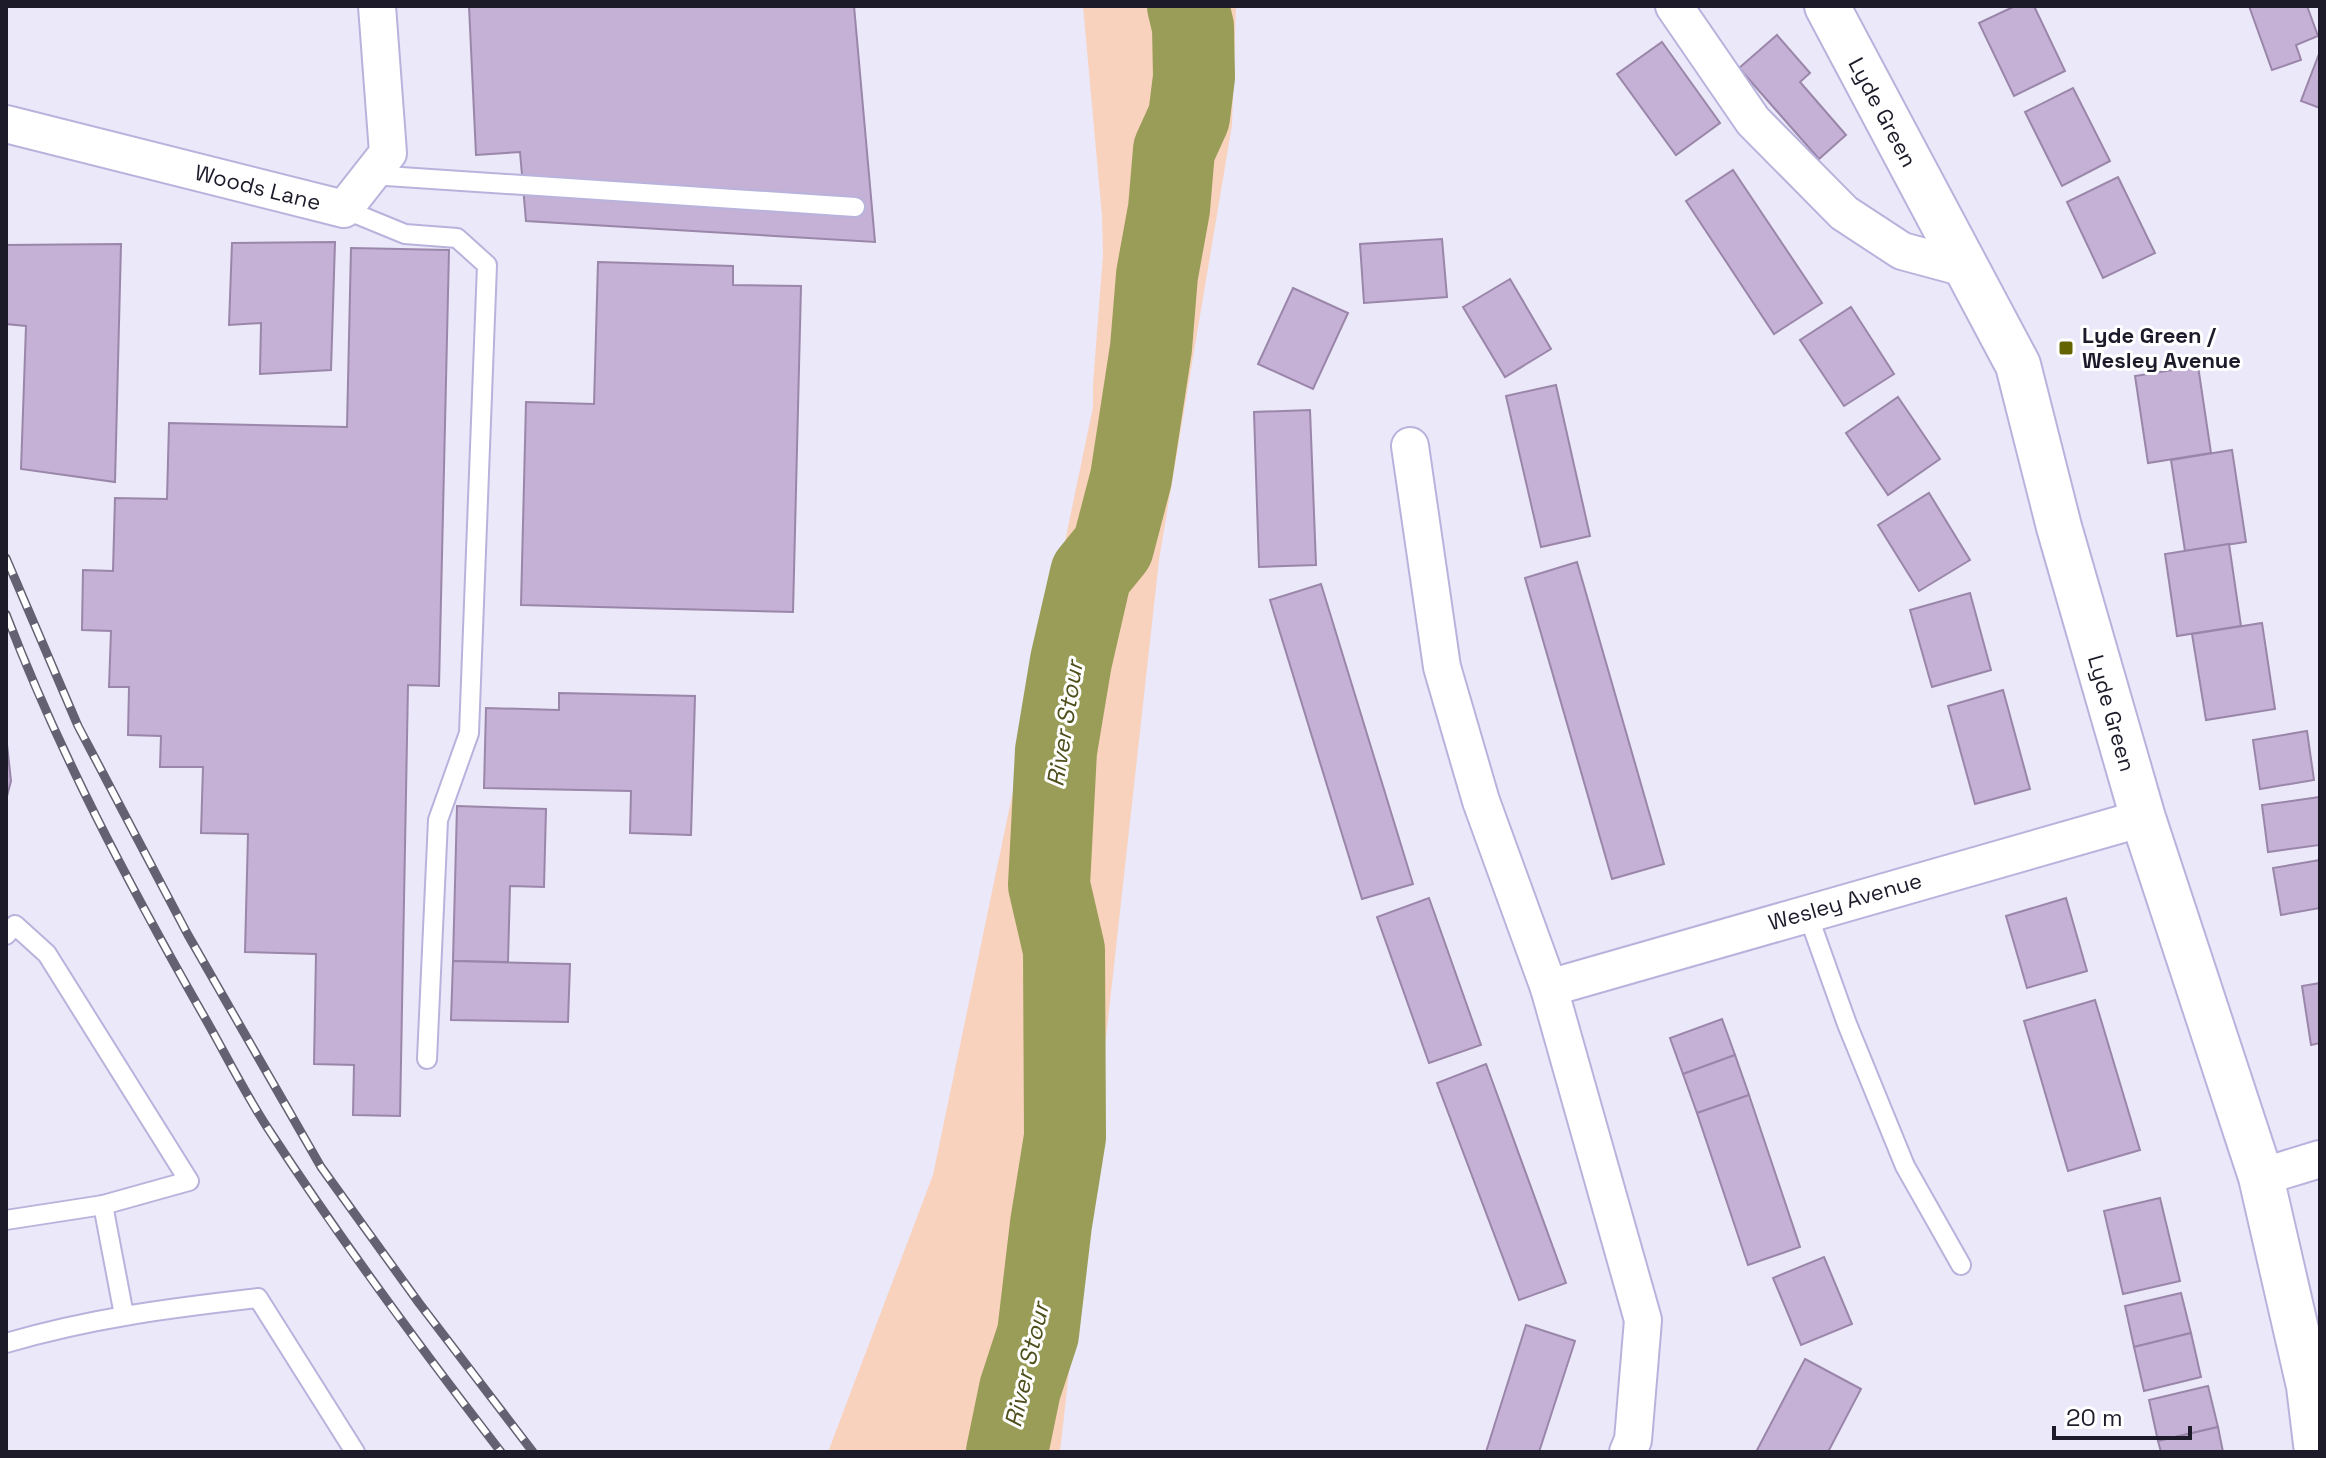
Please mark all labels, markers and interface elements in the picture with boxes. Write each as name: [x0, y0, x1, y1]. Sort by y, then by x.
street label: Lyde Green: [1842, 52, 1924, 172]
street label: Woods Lane: [192, 158, 324, 216]
place label: Lyde Green / Wesley Avenue: [2082, 321, 2241, 374]
marker: Lyde Green / Wesley Avenue: [2057, 339, 2075, 357]
street label: Lyde Green: [2082, 651, 2142, 775]
water label: River Stour: [1039, 656, 1090, 789]
street label: Wesley Avenue: [1765, 866, 1925, 936]
water label: River Stour: [997, 1297, 1057, 1430]
scale bar: [2054, 1390, 2190, 1440]
text: 20 m: [2066, 1402, 2123, 1433]

